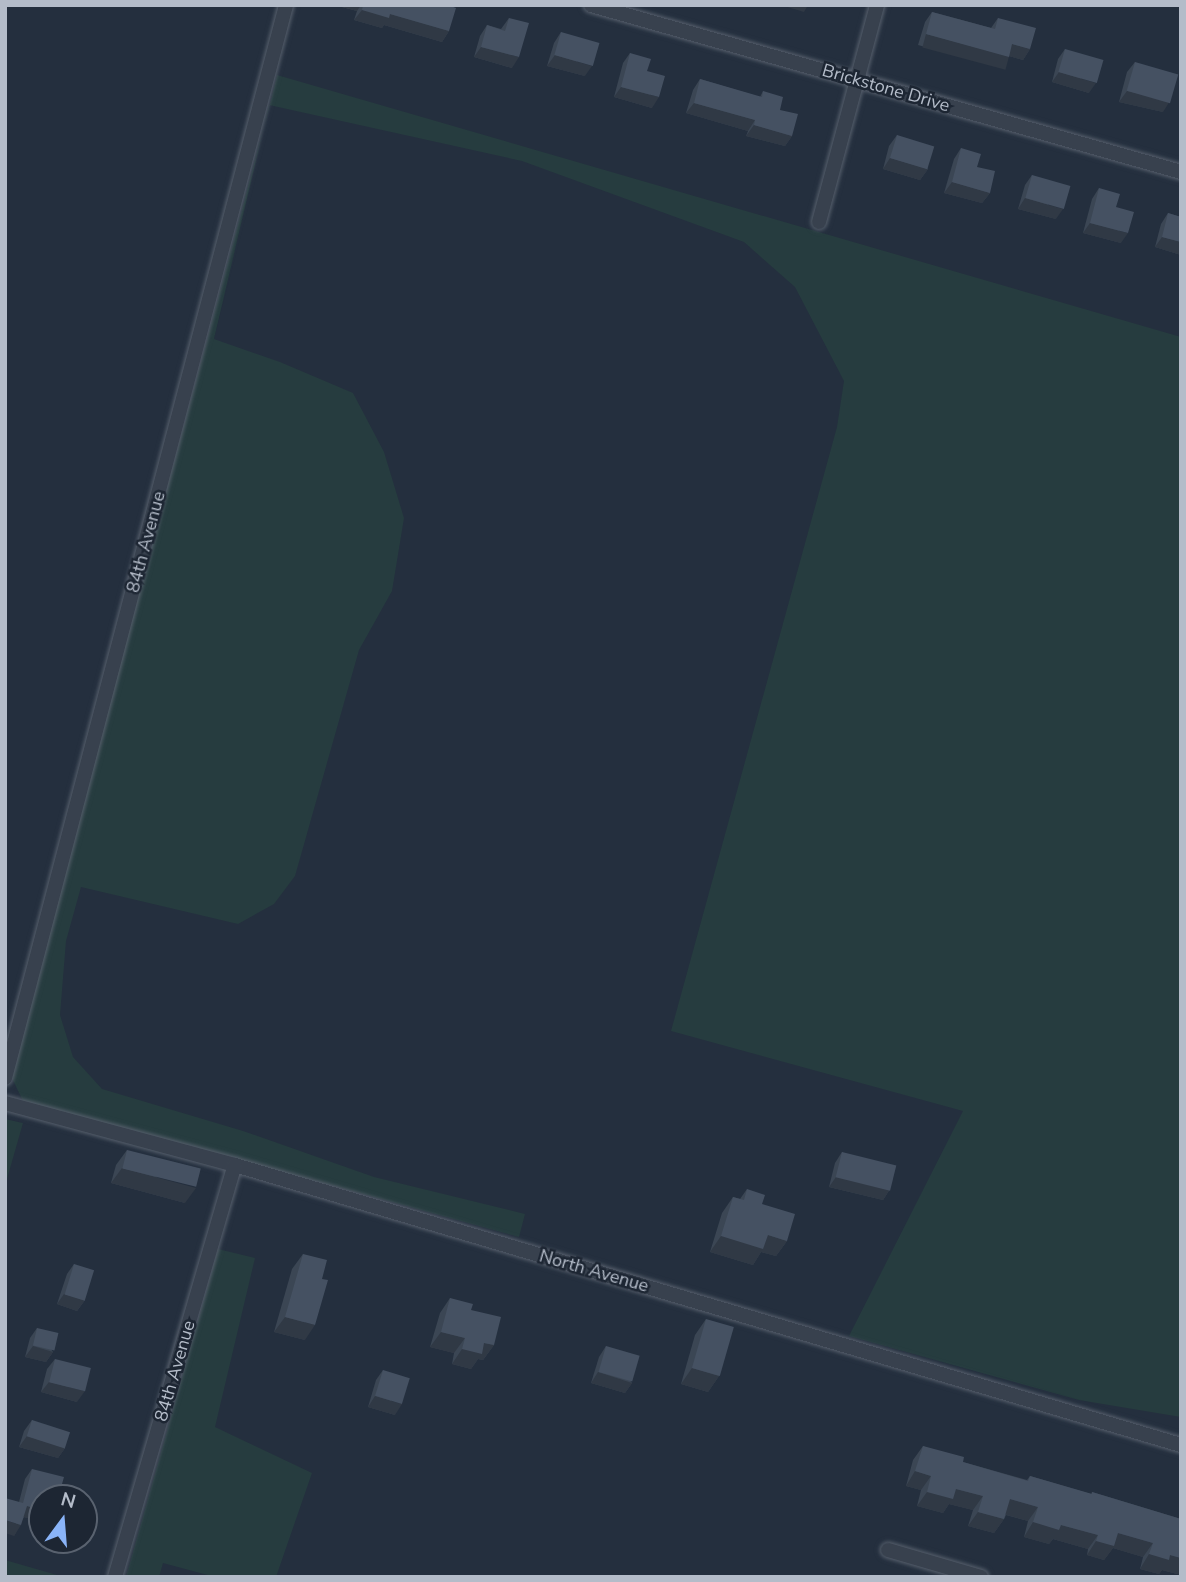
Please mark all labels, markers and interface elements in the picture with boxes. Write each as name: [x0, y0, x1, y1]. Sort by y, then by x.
street label: Brickstone Drive: [820, 59, 952, 117]
street label: 84th Avenue: [122, 489, 170, 595]
street label: North Avenue: [537, 1245, 651, 1297]
street label: 84th Avenue: [150, 1318, 200, 1424]
north arrow: [28, 1484, 98, 1554]
text: N: [58, 1486, 79, 1515]

